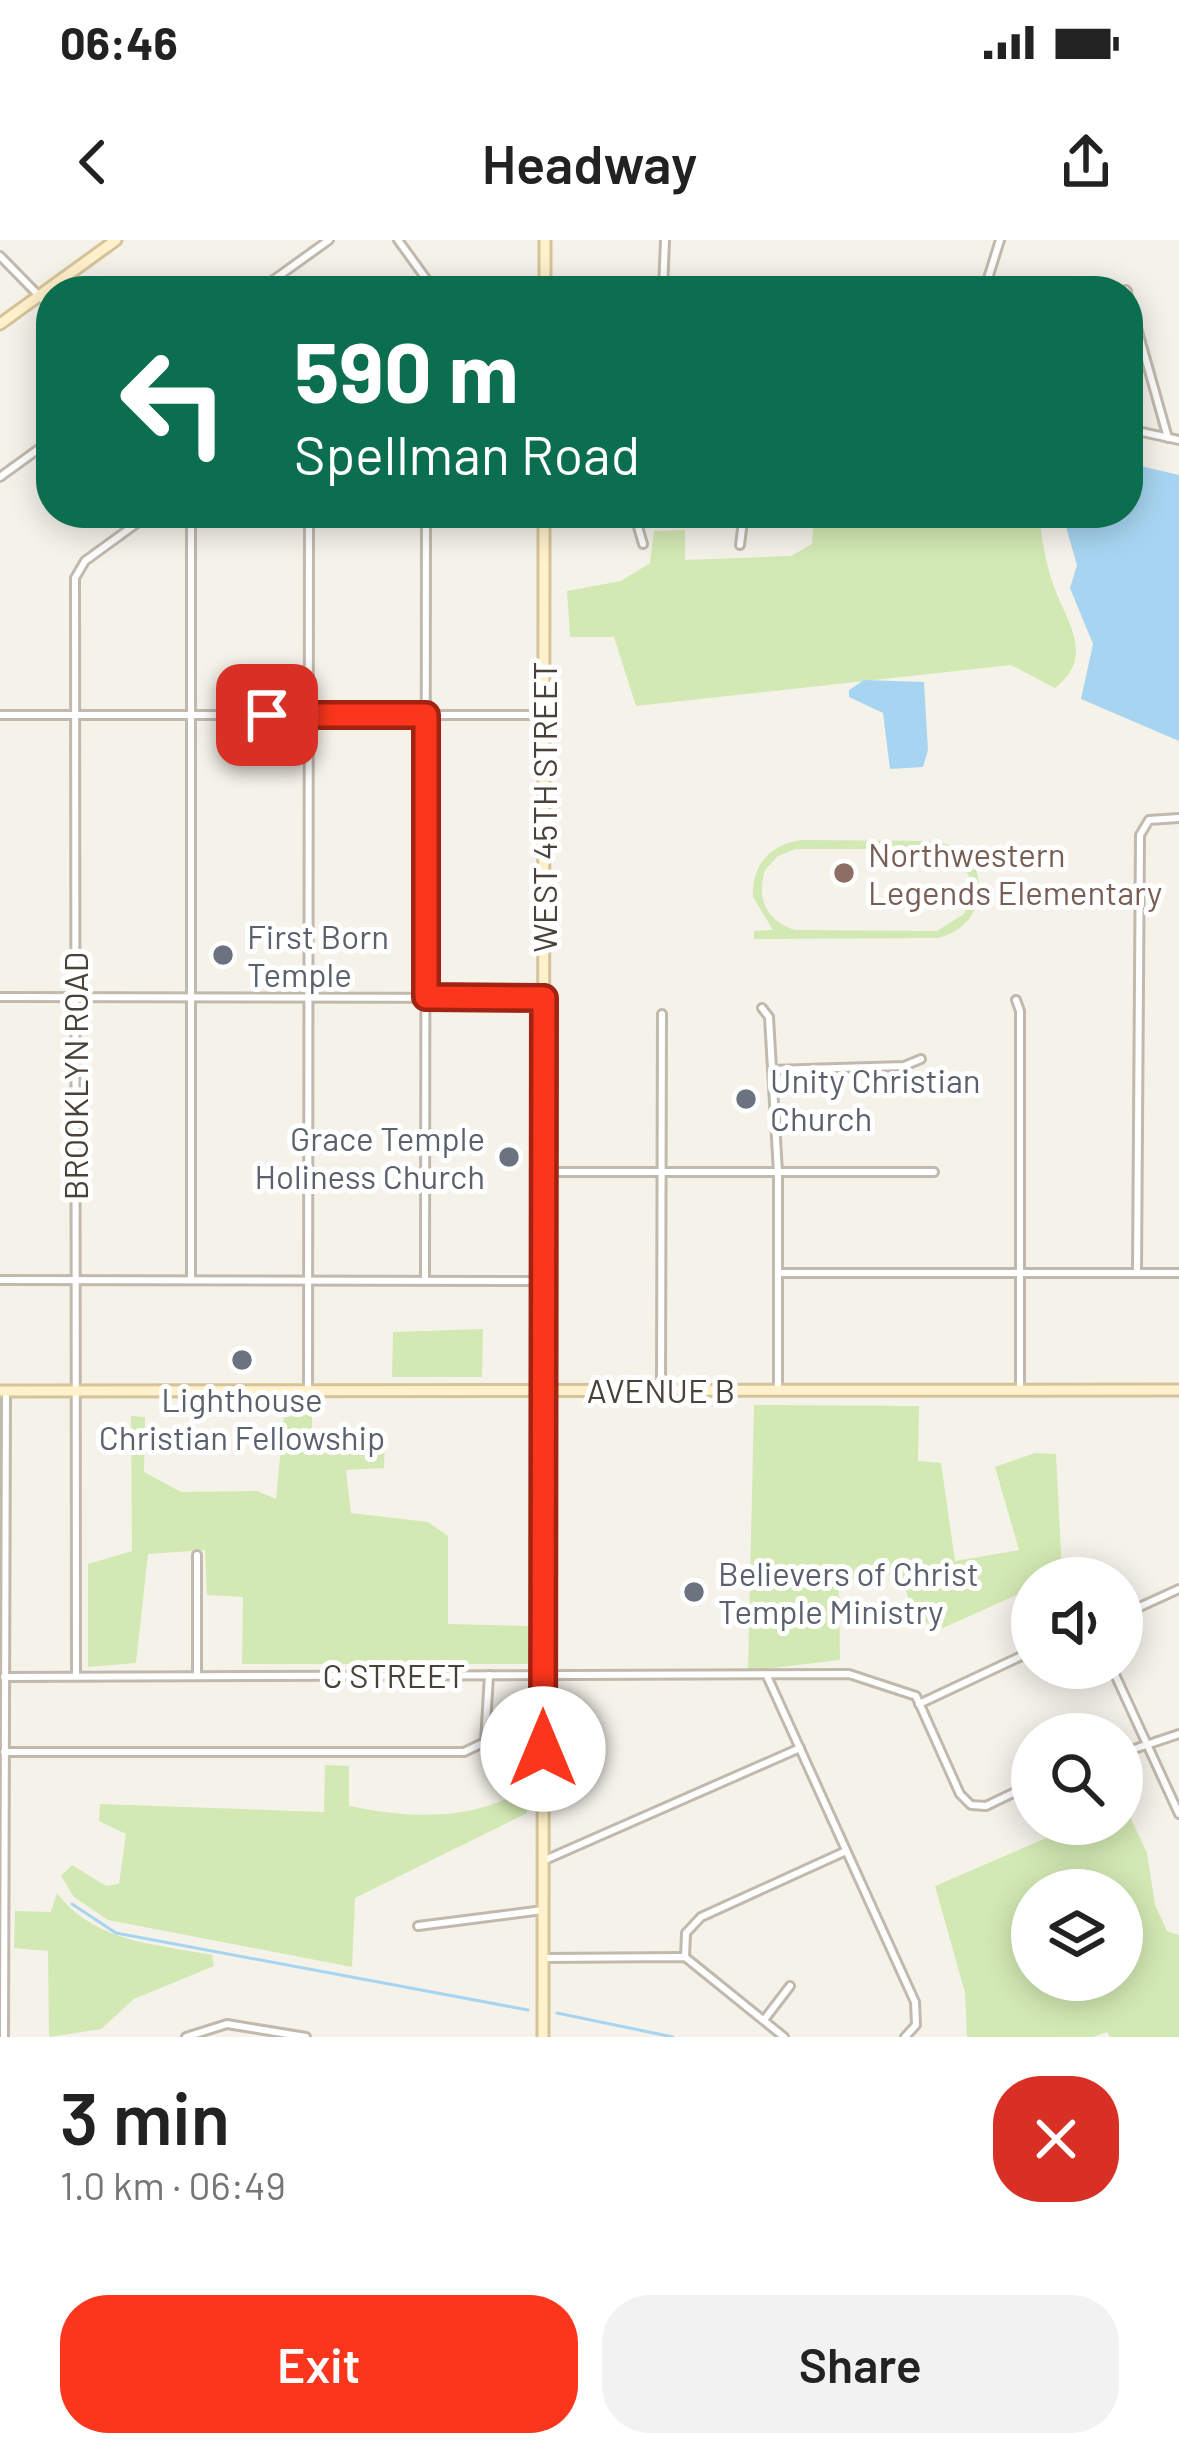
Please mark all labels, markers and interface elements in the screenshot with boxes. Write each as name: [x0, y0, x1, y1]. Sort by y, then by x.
text: 06:46: [60, 15, 178, 69]
icon: back: [60, 129, 126, 195]
icon: share: [1053, 129, 1119, 195]
text: Headway: [482, 130, 697, 195]
text: 590 m: [294, 319, 519, 420]
icon: left: [96, 324, 252, 480]
text: Spellman Road: [294, 421, 640, 486]
street label: WEST 45TH STREET: [524, 662, 564, 952]
pin: [216, 664, 318, 766]
icon: arrive: [234, 682, 300, 748]
place label: Northwestern Legends Elementary: [868, 834, 1162, 912]
marker: Northwestern Legends Elementary: [831, 860, 857, 886]
place label: First Born Temple: [247, 916, 389, 994]
marker: First Born Temple: [210, 942, 236, 968]
street label: BROOKLYN ROAD: [55, 952, 95, 1200]
place label: Unity Christian Church: [770, 1060, 981, 1138]
marker: Unity Christian Church: [733, 1086, 759, 1112]
place label: Grace Temple Holiness Church: [254, 1118, 485, 1196]
marker: Grace Temple Holiness Church: [496, 1144, 522, 1170]
marker: Lighthouse Christian Fellowship: [229, 1347, 255, 1373]
street label: AVENUE B: [587, 1370, 735, 1410]
place label: Lighthouse Christian Fellowship: [99, 1379, 385, 1457]
place label: Believers of Christ Temple Ministry: [718, 1553, 979, 1631]
map controls: [1011, 1557, 1143, 2001]
button: sound: [1011, 1557, 1143, 1689]
marker: Believers of Christ Temple Ministry: [681, 1579, 707, 1605]
street label: C STREET: [323, 1655, 465, 1695]
position arrow: [480, 1686, 606, 1812]
button: search: [1011, 1713, 1143, 1845]
button: layers: [1011, 1869, 1143, 2001]
text: 3 min: [60, 2073, 230, 2159]
button: close: [993, 2076, 1119, 2202]
text: 1.0 km · 06:49: [60, 2161, 286, 2208]
button: Exit: [60, 2295, 578, 2433]
button: Share: [602, 2295, 1119, 2433]

